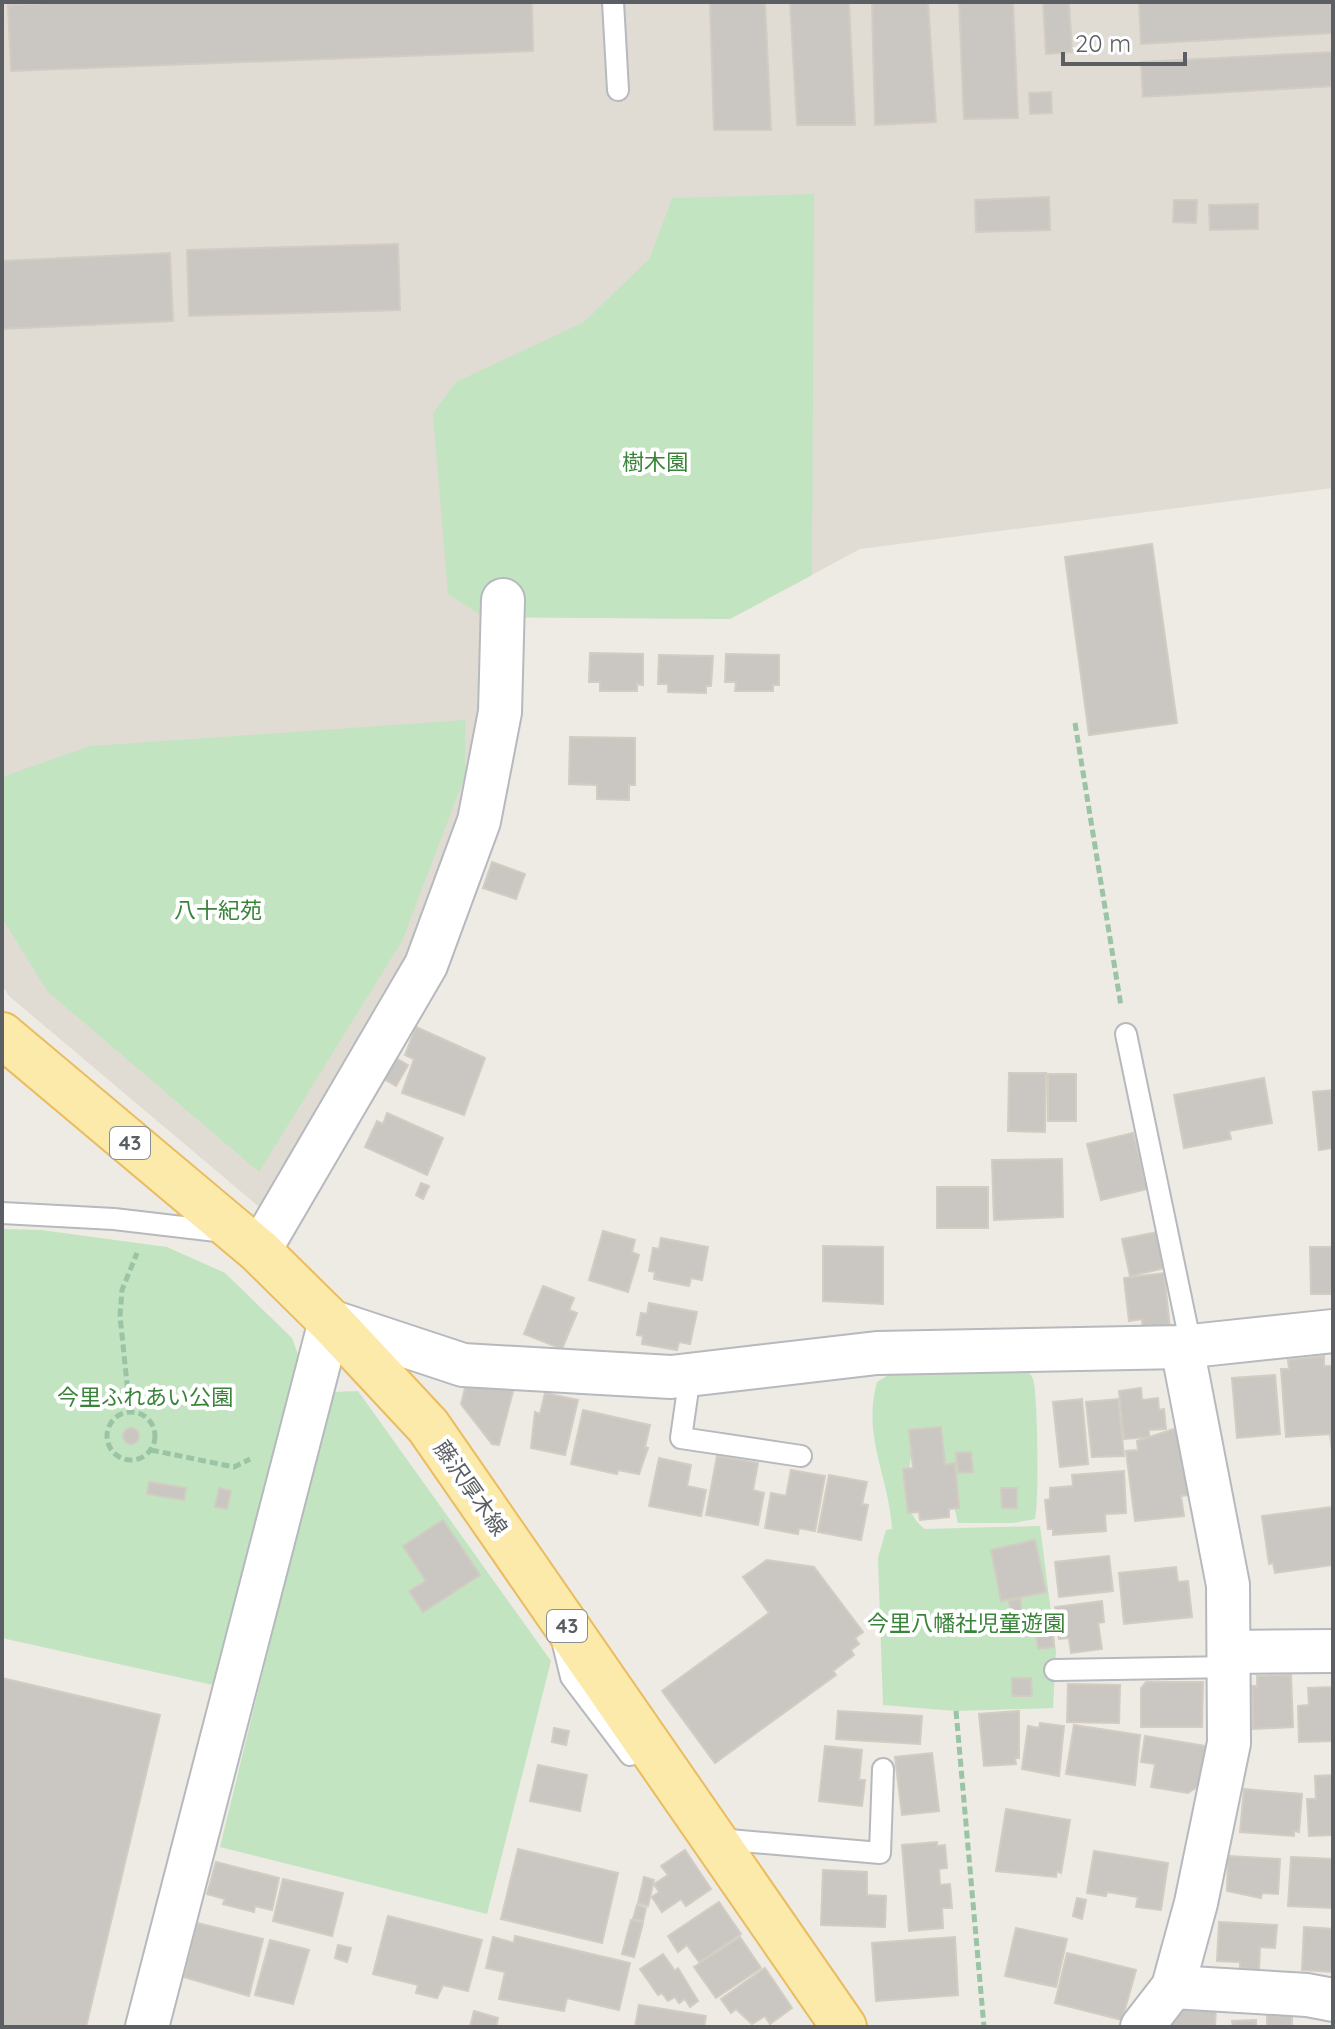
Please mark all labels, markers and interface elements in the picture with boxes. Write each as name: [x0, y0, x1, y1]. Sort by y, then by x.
scale bar: [1063, 16, 1185, 66]
text: 20 m: [1075, 28, 1131, 58]
park label: 樹木園: [622, 448, 688, 476]
park label: 八十紀苑: [174, 896, 262, 924]
road number: 43: [110, 1127, 150, 1159]
park label: 今里ふれあい公園: [57, 1383, 233, 1411]
street label: 藤沢厚木線: [428, 1435, 514, 1541]
park label: 今里八幡社児童遊園: [867, 1609, 1065, 1637]
road number: 43: [547, 1610, 587, 1642]

